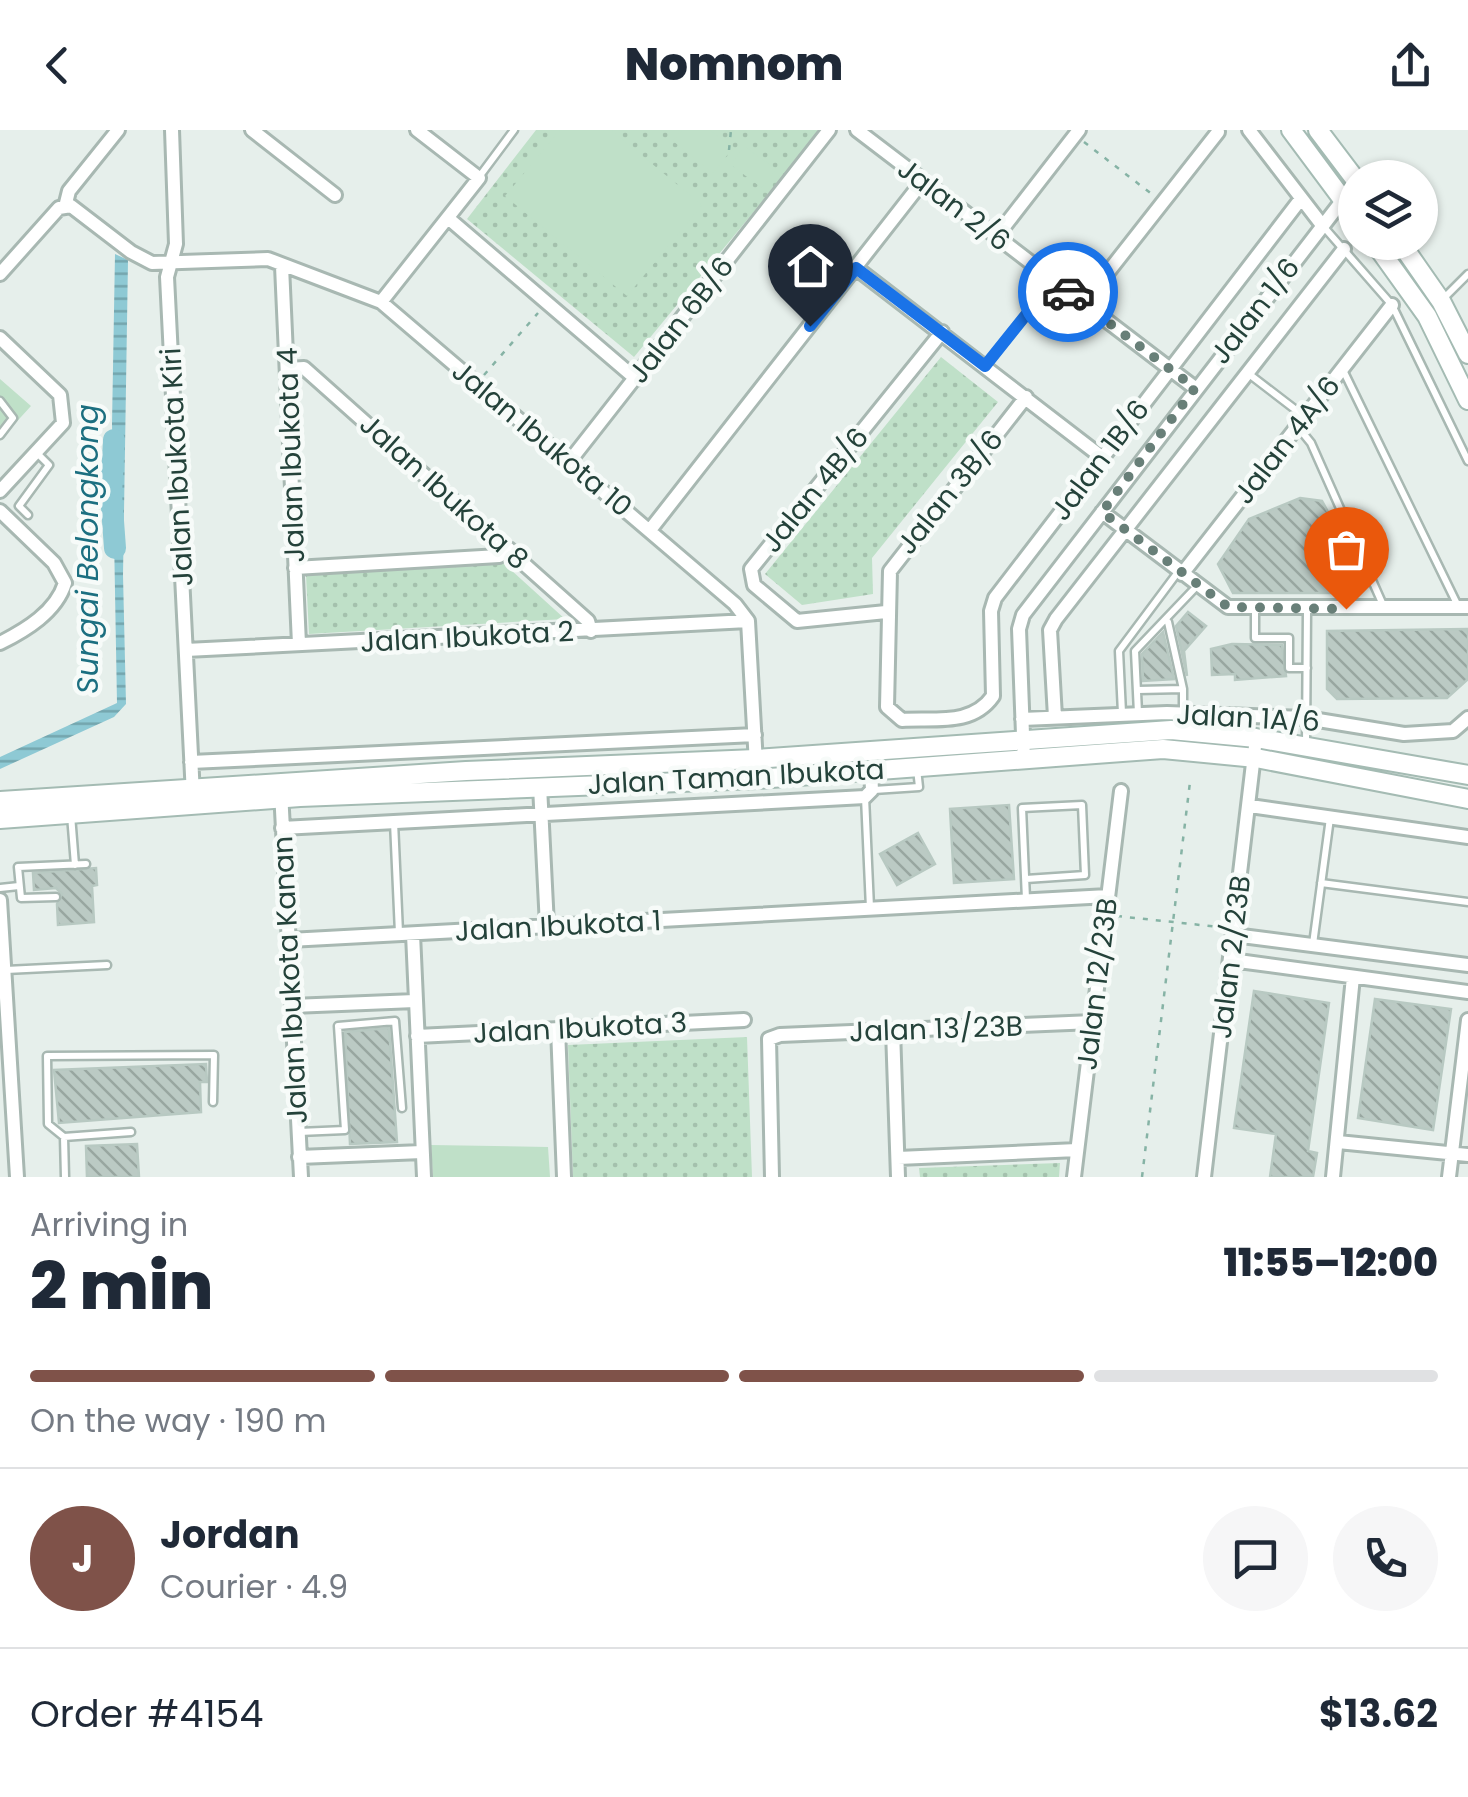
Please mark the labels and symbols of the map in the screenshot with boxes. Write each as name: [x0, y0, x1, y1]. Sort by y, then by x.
street label: Jalan 2/6: [889, 150, 1019, 260]
pin: [768, 224, 853, 327]
courier: [1018, 242, 1118, 342]
street label: Jalan 6B/6: [619, 248, 743, 392]
street label: Jalan 1/6: [1201, 250, 1309, 372]
street label: Jalan Ibukota Kiri: [151, 347, 203, 587]
street label: Jalan Ibukota 4: [268, 347, 314, 563]
street label: Jalan Ibukota 10: [444, 352, 640, 526]
street label: Jalan 4A/6: [1225, 368, 1349, 512]
street label: Jalan 1B/6: [1042, 391, 1158, 529]
water label: Sungai Belongkong: [66, 404, 109, 694]
street label: Jalan Ibukota 8: [351, 405, 537, 579]
street label: Jalan 4B/6: [752, 419, 878, 561]
street label: Jalan 3B/6: [888, 422, 1012, 562]
pin: [1304, 507, 1389, 610]
street label: Jalan Ibukota 2: [359, 612, 575, 662]
street label: Jalan 1A/6: [1175, 695, 1321, 741]
street label: Jalan Taman Ibukota: [586, 750, 886, 804]
street label: Jalan Ibukota Kanan: [263, 835, 317, 1125]
street label: Jalan 2/23B: [1202, 873, 1260, 1041]
street label: Jalan 12/23B: [1067, 896, 1127, 1072]
street label: Jalan Ibukota 1: [454, 901, 662, 951]
street label: Jalan Ibukota 3: [472, 1003, 688, 1053]
street label: Jalan 13/23B: [849, 1006, 1023, 1052]

